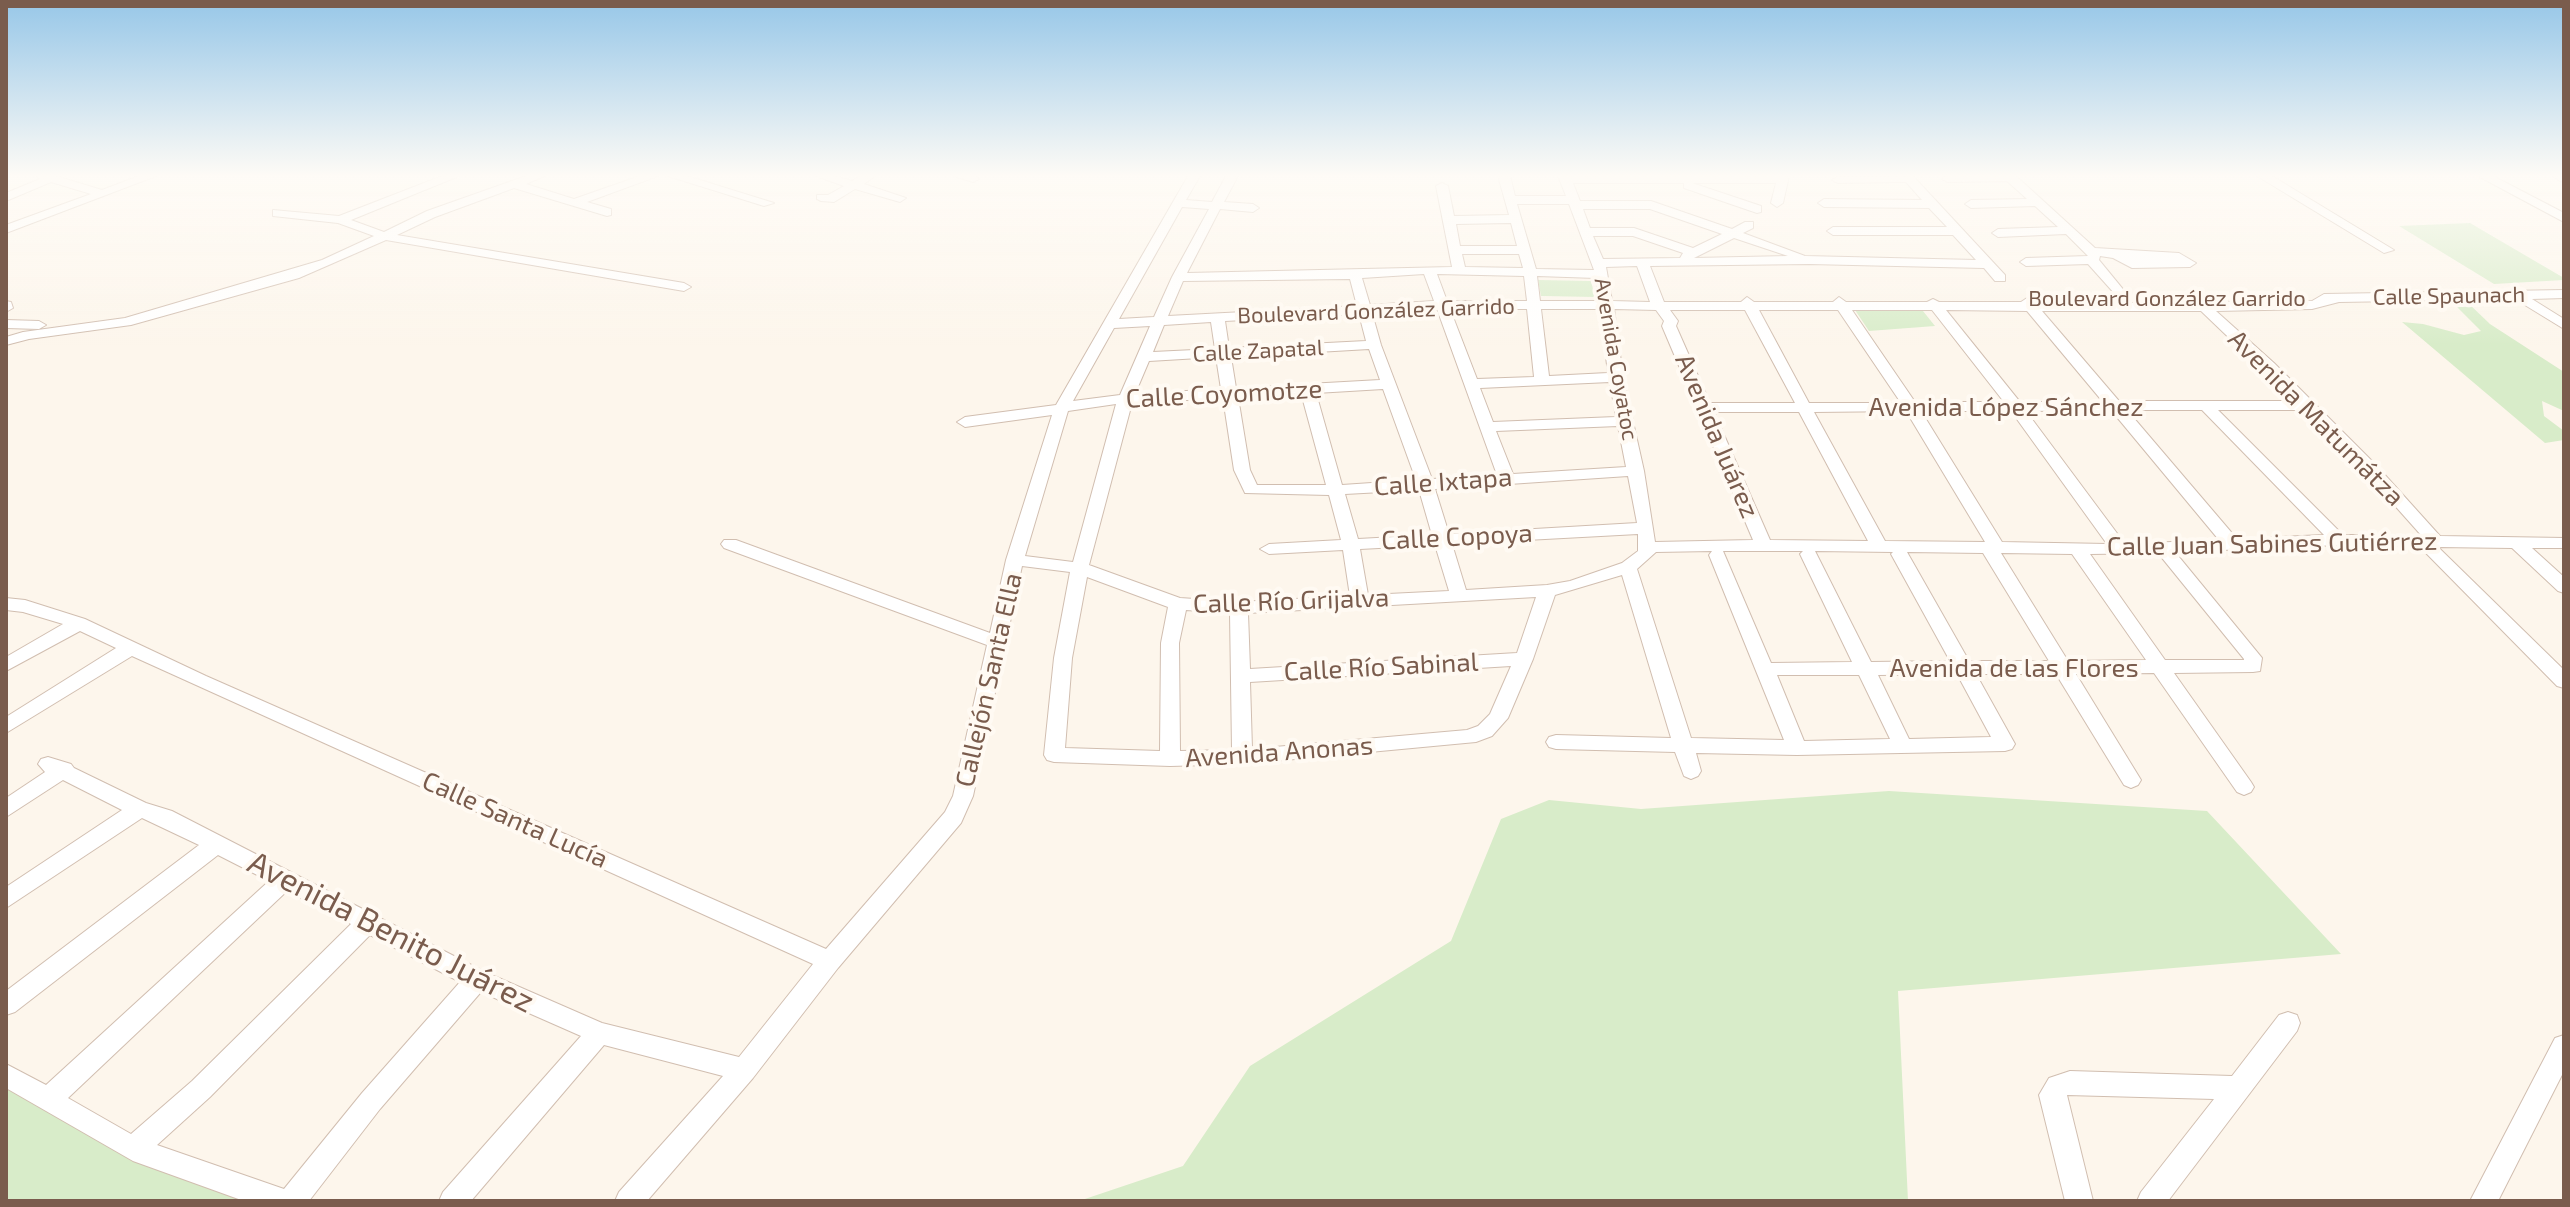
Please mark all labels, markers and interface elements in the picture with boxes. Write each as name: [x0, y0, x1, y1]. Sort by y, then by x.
street label: Avenida Coyatoc: [1589, 276, 1643, 442]
street label: Calle Spaunach: [2373, 281, 2525, 311]
street label: Boulevard González Garrido: [2028, 286, 2306, 312]
street label: Boulevard González Garrido: [1237, 293, 1515, 329]
street label: Avenida Matumátza: [2222, 324, 2410, 512]
street label: Calle Zapatal: [1192, 334, 1324, 368]
street label: Avenida Juárez: [1668, 349, 1766, 523]
street label: Calle Coyomotze: [1125, 373, 1323, 415]
street label: Avenida López Sánchez: [1869, 391, 2143, 423]
street label: Calle Ixtapa: [1373, 462, 1513, 502]
street label: Calle Copoya: [1381, 517, 1533, 557]
street label: Calle Juan Sabines Gutiérrez: [2106, 526, 2438, 562]
street label: Callejón Santa Ella: [949, 570, 1029, 790]
street label: Calle Río Grijalva: [1192, 582, 1390, 620]
street label: Calle Río Sabinal: [1283, 646, 1479, 688]
street label: Avenida de las Flores: [1889, 652, 2139, 684]
street label: Avenida Anonas: [1184, 730, 1374, 774]
street label: Calle Santa Lucía: [417, 765, 613, 875]
street label: Avenida Benito Juárez: [241, 843, 541, 1021]

